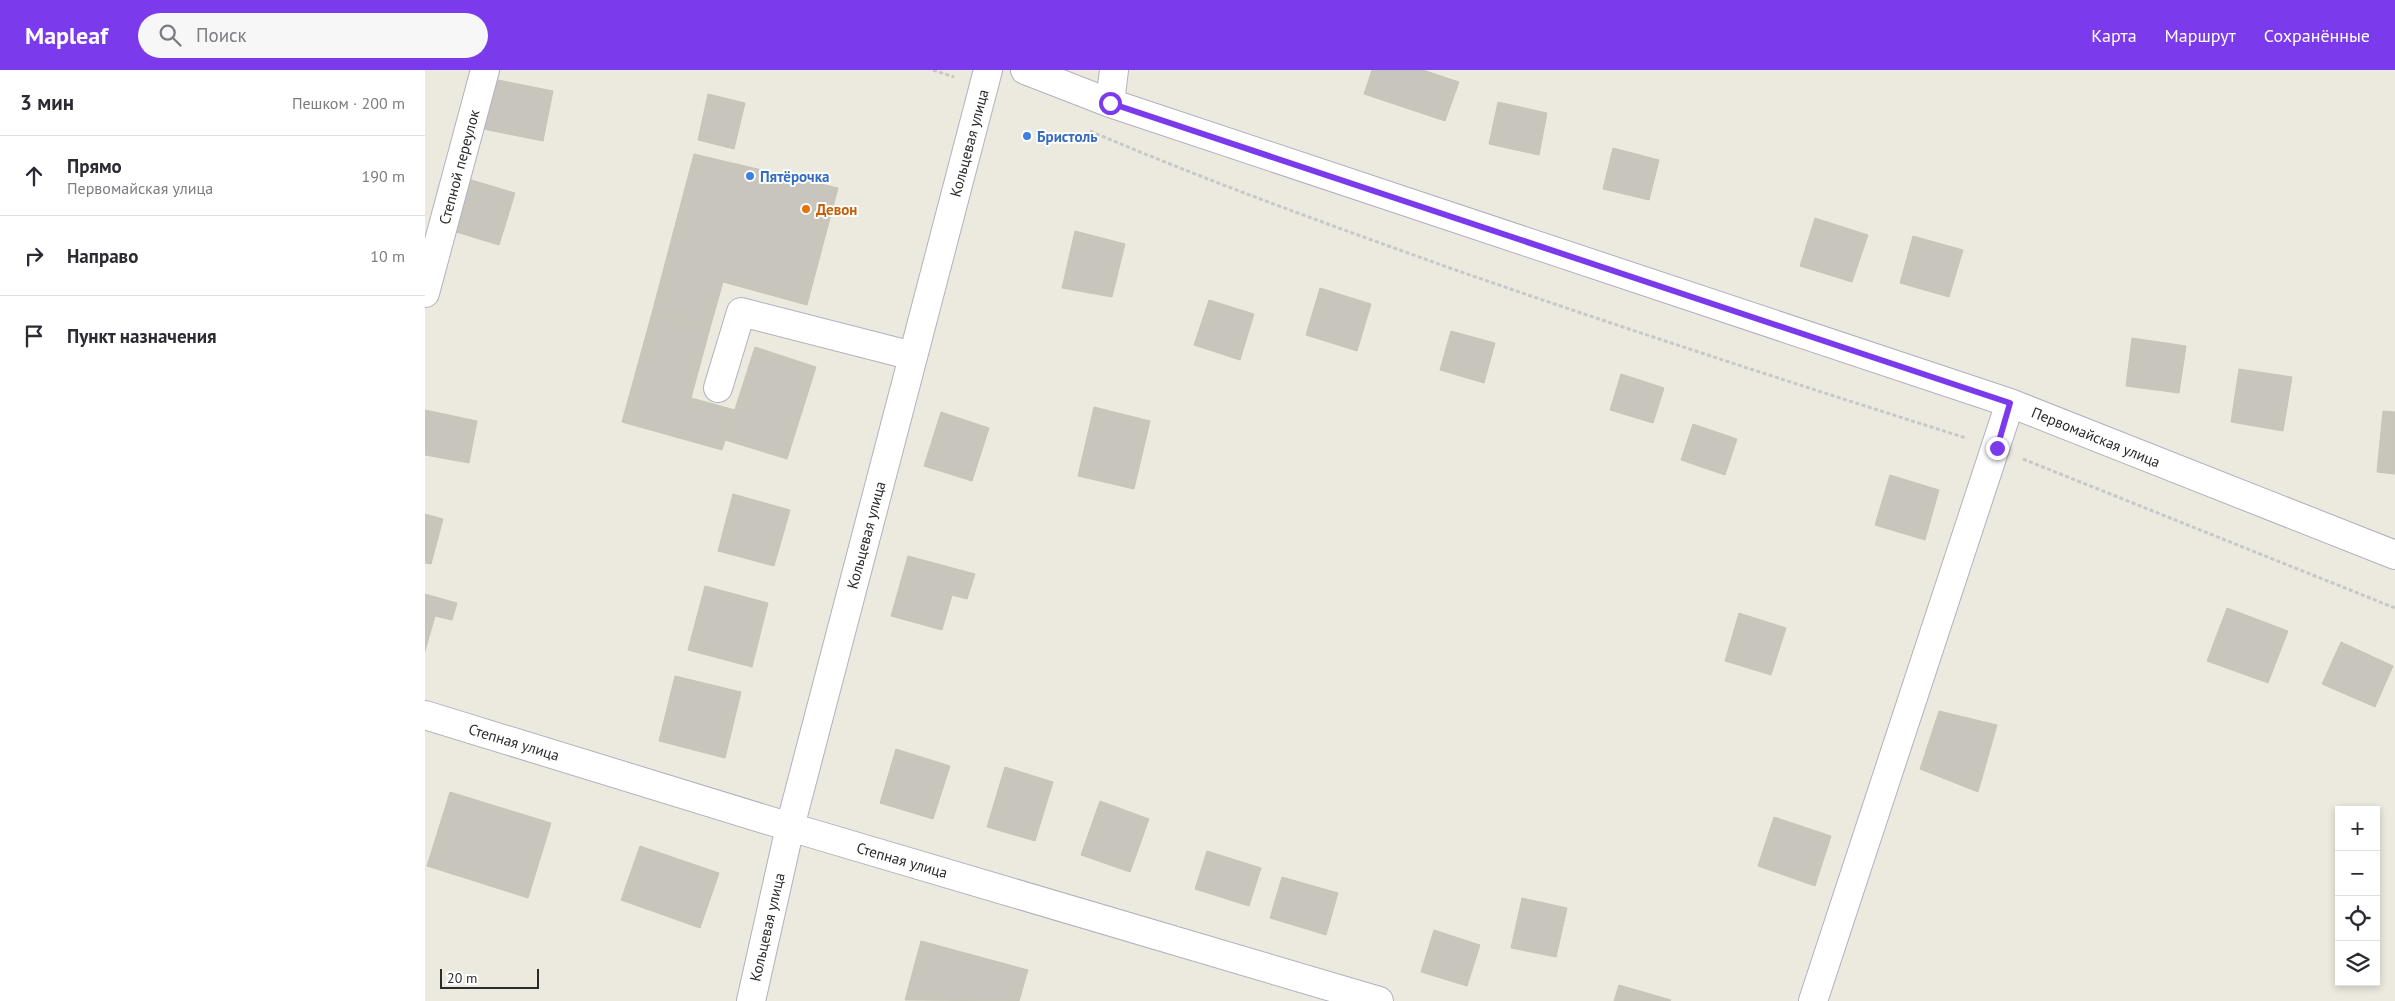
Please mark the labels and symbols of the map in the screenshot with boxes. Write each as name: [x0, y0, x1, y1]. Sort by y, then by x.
street label: Кольцевая улица: [945, 87, 993, 199]
route start: [1099, 92, 1122, 115]
street label: Степной переулок: [435, 107, 484, 226]
place label: Бристоль: [1037, 127, 1098, 146]
marker: Бристоль: [1021, 130, 1033, 142]
place label: Пятёрочка: [760, 167, 829, 186]
marker: Пятёрочка: [744, 170, 756, 182]
place label: Девон: [816, 200, 857, 219]
marker: Девон: [800, 203, 812, 215]
street label: Первомайская улица: [2029, 403, 2163, 471]
route end: [1986, 437, 2009, 460]
street label: Кольцевая улица: [842, 479, 890, 591]
street label: Степная улица: [466, 719, 562, 765]
street label: Степная улица: [854, 838, 950, 882]
street label: Кольцевая улица: [745, 871, 789, 983]
scale bar: [440, 966, 539, 989]

